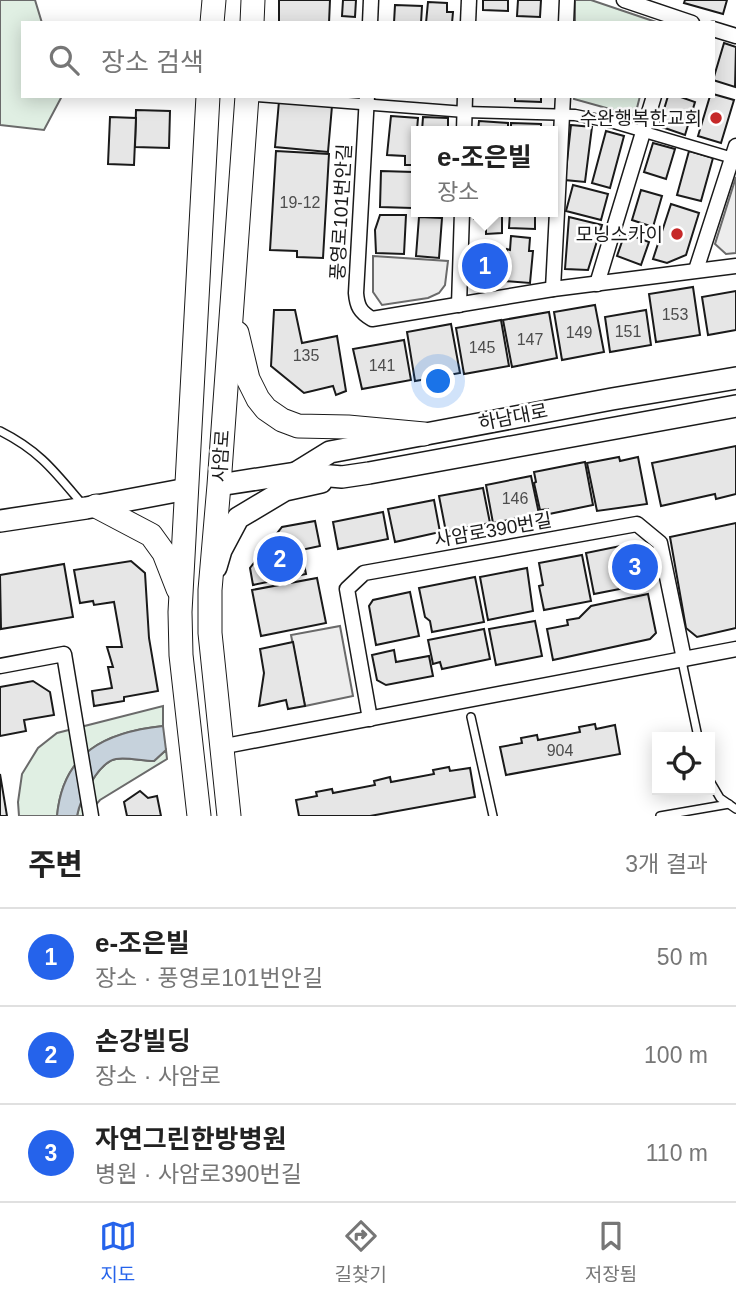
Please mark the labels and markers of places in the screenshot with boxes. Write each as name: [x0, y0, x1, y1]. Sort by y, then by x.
place label: 수완행복한교회: [580, 108, 702, 129]
marker: 수완행복한교회: [708, 110, 724, 126]
place label: 모닝스카이: [576, 224, 663, 245]
marker: 모닝스카이: [669, 226, 685, 242]
pin: 1: [462, 240, 508, 292]
pin: 2: [257, 533, 303, 585]
pin: 3: [612, 541, 658, 593]

